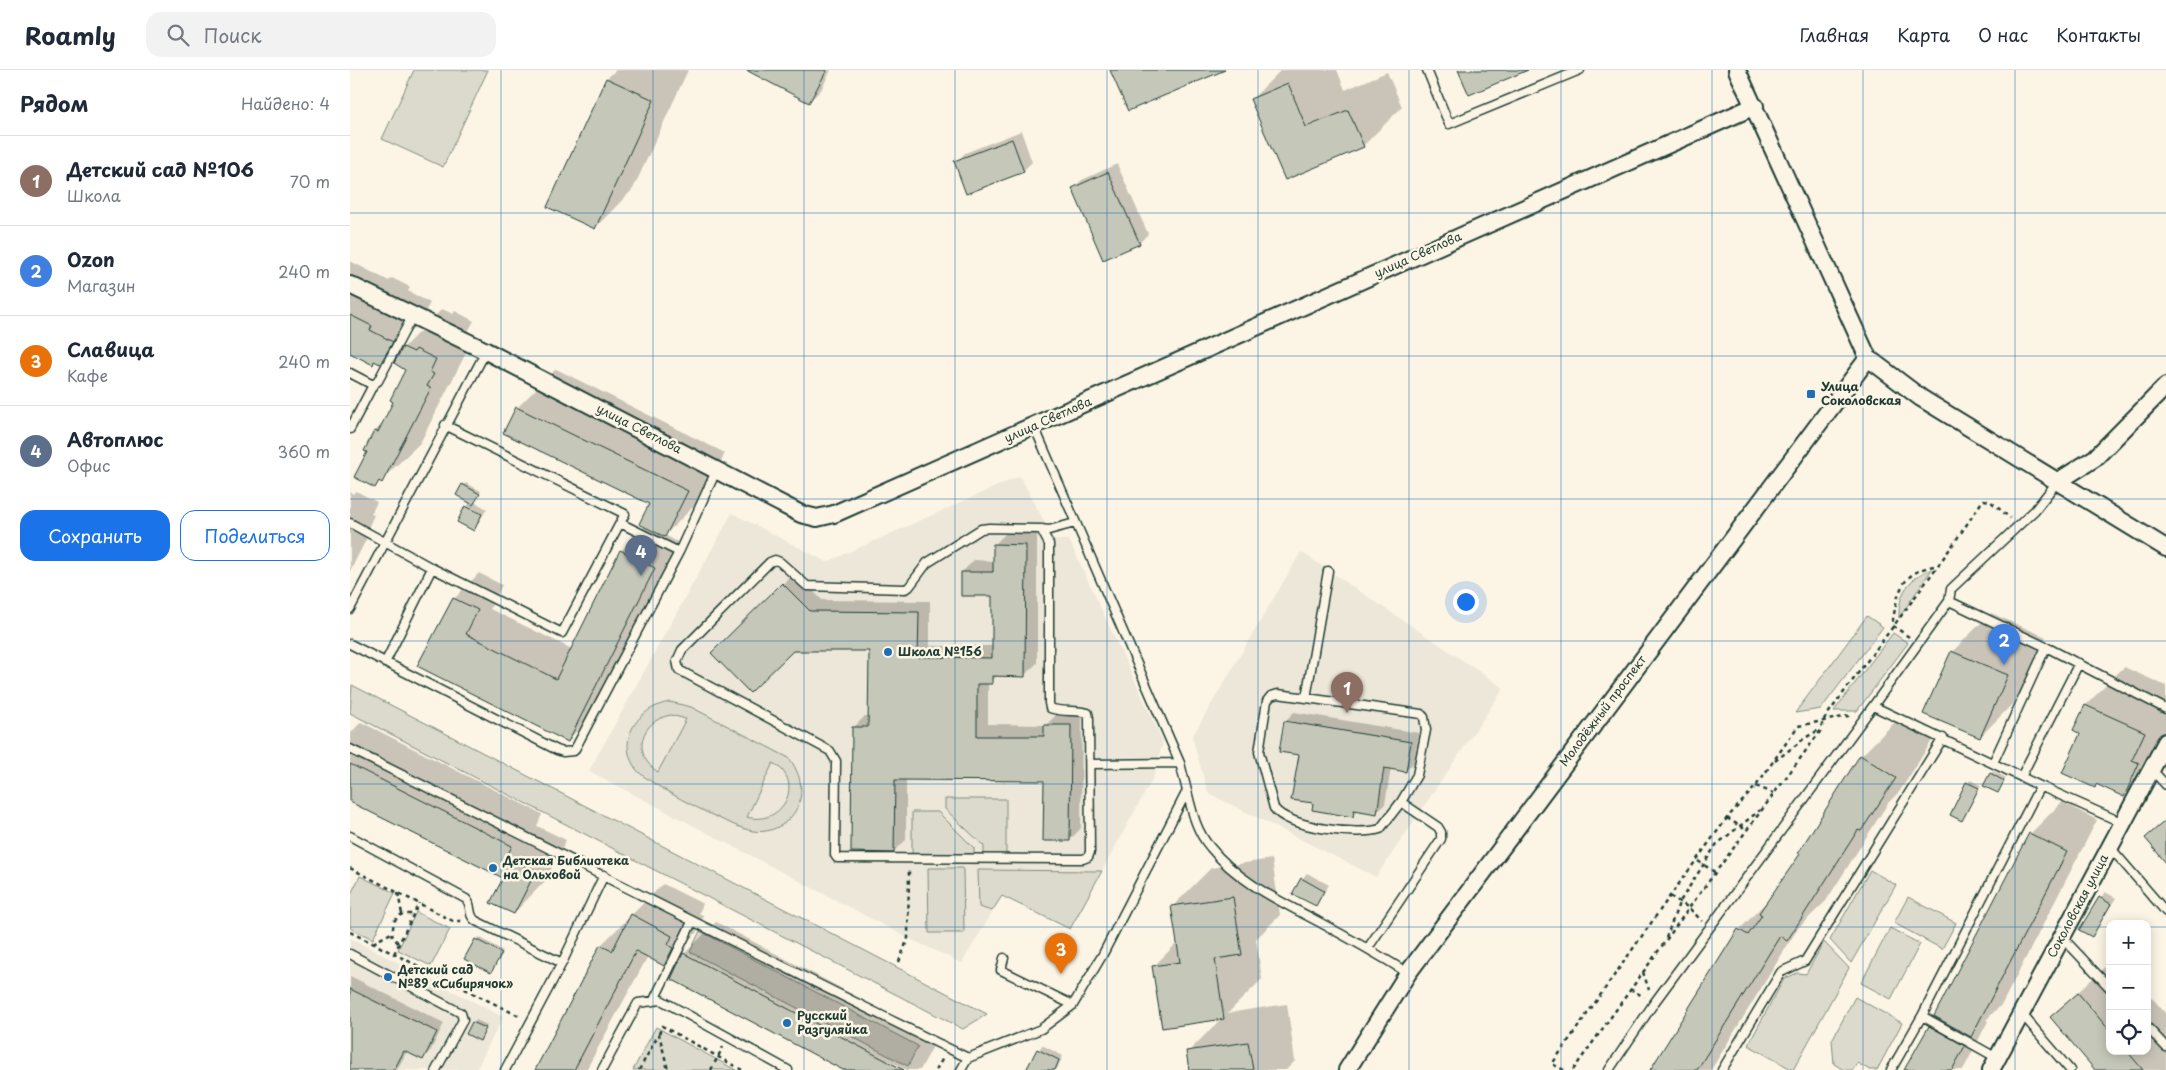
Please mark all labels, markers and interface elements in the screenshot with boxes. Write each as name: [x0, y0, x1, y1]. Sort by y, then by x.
search box: [146, 12, 496, 57]
text: Roamly: [25, 17, 116, 53]
icon: search: [164, 21, 192, 49]
text: Поиск: [204, 21, 261, 49]
text: Главная: [1800, 21, 1869, 48]
text: Карта: [1897, 21, 1950, 48]
text: О нас: [1978, 21, 2028, 48]
text: Контакты: [2056, 21, 2141, 48]
text: Рядом: [20, 87, 88, 119]
text: Найдено: 4: [241, 91, 330, 115]
text: Детский сад №106: [67, 155, 254, 183]
text: 1: [32, 169, 40, 193]
text: 70 m: [290, 169, 330, 193]
text: Школа: [67, 183, 121, 207]
street label: улица Светлова: [1371, 227, 1465, 281]
text: Ozon: [67, 245, 115, 273]
text: 2: [30, 259, 42, 283]
text: 240 m: [278, 259, 330, 283]
text: Магазин: [67, 273, 136, 297]
text: Славица: [67, 335, 154, 363]
text: 3: [31, 349, 41, 373]
text: 240 m: [278, 349, 330, 373]
text: Кафе: [67, 363, 108, 387]
place label: Улица Соколовская: [1820, 377, 1901, 409]
marker: Улица Соколовская: [1805, 388, 1817, 400]
street label: улица Светлова: [1001, 392, 1095, 446]
street label: улица Светлова: [594, 399, 686, 458]
text: Автоплюс: [67, 425, 164, 453]
text: 4: [31, 439, 41, 463]
text: 360 m: [278, 439, 330, 463]
text: Офис: [67, 453, 110, 477]
button: Сохранить: [20, 510, 170, 561]
button: Поделиться: [180, 510, 330, 561]
pin: 4: [625, 535, 657, 576]
your location: [1453, 589, 1479, 615]
pin: 2: [1988, 624, 2020, 665]
place label: Школа №156: [898, 642, 982, 660]
marker: Школа №156: [882, 646, 894, 658]
street label: Молодёжный проспект: [1554, 651, 1650, 770]
pin: 1: [1331, 672, 1363, 713]
street label: Соколовская улица: [2042, 850, 2112, 961]
place label: Детская Библиотека на Ольховой: [502, 851, 629, 883]
marker: Детская Библиотека на Ольховой: [487, 862, 499, 874]
map controls: [2106, 920, 2151, 1055]
button: +: [2106, 920, 2151, 965]
pin: 3: [1045, 933, 1077, 974]
place label: Детский сад №89 «Сибирячок»: [397, 960, 513, 992]
button: −: [2106, 965, 2151, 1010]
marker: Детский сад №89 «Сибирячок»: [382, 971, 394, 983]
place label: Русский Разгуляйка: [797, 1006, 868, 1038]
button: locate: [2106, 1010, 2151, 1055]
marker: Русский Разгуляйка: [781, 1017, 793, 1029]

